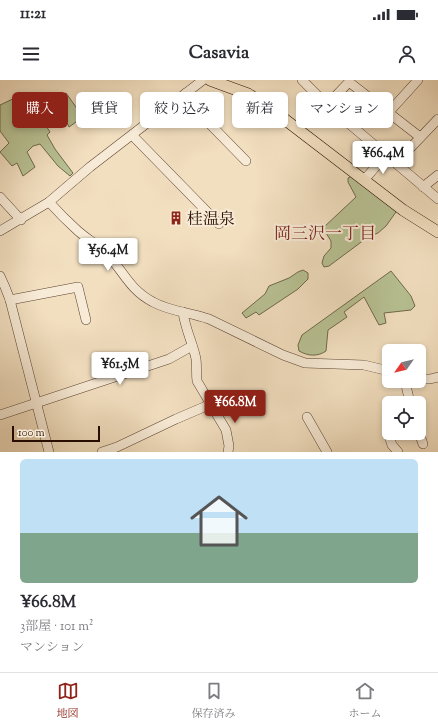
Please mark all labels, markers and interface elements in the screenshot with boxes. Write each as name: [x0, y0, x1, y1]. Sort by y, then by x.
text: 11:21: [20, 4, 46, 25]
text: Casavia: [189, 41, 249, 67]
icon: menu: [20, 43, 42, 65]
icon: person: [396, 43, 418, 65]
chip: 購入: [12, 92, 68, 128]
chip: 賃貸: [76, 92, 132, 128]
chip: 絞り込み: [140, 92, 224, 128]
chip: 新着: [232, 92, 288, 128]
chip: マンション: [296, 92, 393, 128]
pin: ¥66.4M: [350, 141, 416, 175]
text: ¥66.4M: [361, 145, 405, 163]
place label: 桂温泉: [187, 209, 235, 232]
building icon: 桂温泉: [168, 210, 184, 226]
district label: 岡三沢一丁目: [274, 223, 376, 247]
pin: ¥56.4M: [75, 238, 141, 272]
text: ¥56.4M: [88, 242, 128, 260]
north arrow: [382, 344, 426, 388]
map controls: [382, 344, 426, 440]
pin: ¥61.5M: [87, 352, 153, 386]
text: ¥61.5M: [100, 356, 140, 374]
pin: ¥66.8M: [202, 390, 268, 424]
text: ¥66.8M: [214, 394, 256, 412]
button: locate: [382, 396, 426, 440]
scale bar: [12, 424, 100, 443]
text: 100 m: [18, 425, 45, 441]
icon: home: [183, 485, 255, 557]
text: ¥66.8M: [20, 591, 76, 615]
text: 3部屋 · 101 m²: [20, 618, 93, 636]
text: マンション: [20, 639, 84, 657]
tab: 地図: [57, 680, 79, 722]
tab: 保存済み: [192, 680, 236, 722]
tab: ホーム: [349, 680, 382, 722]

